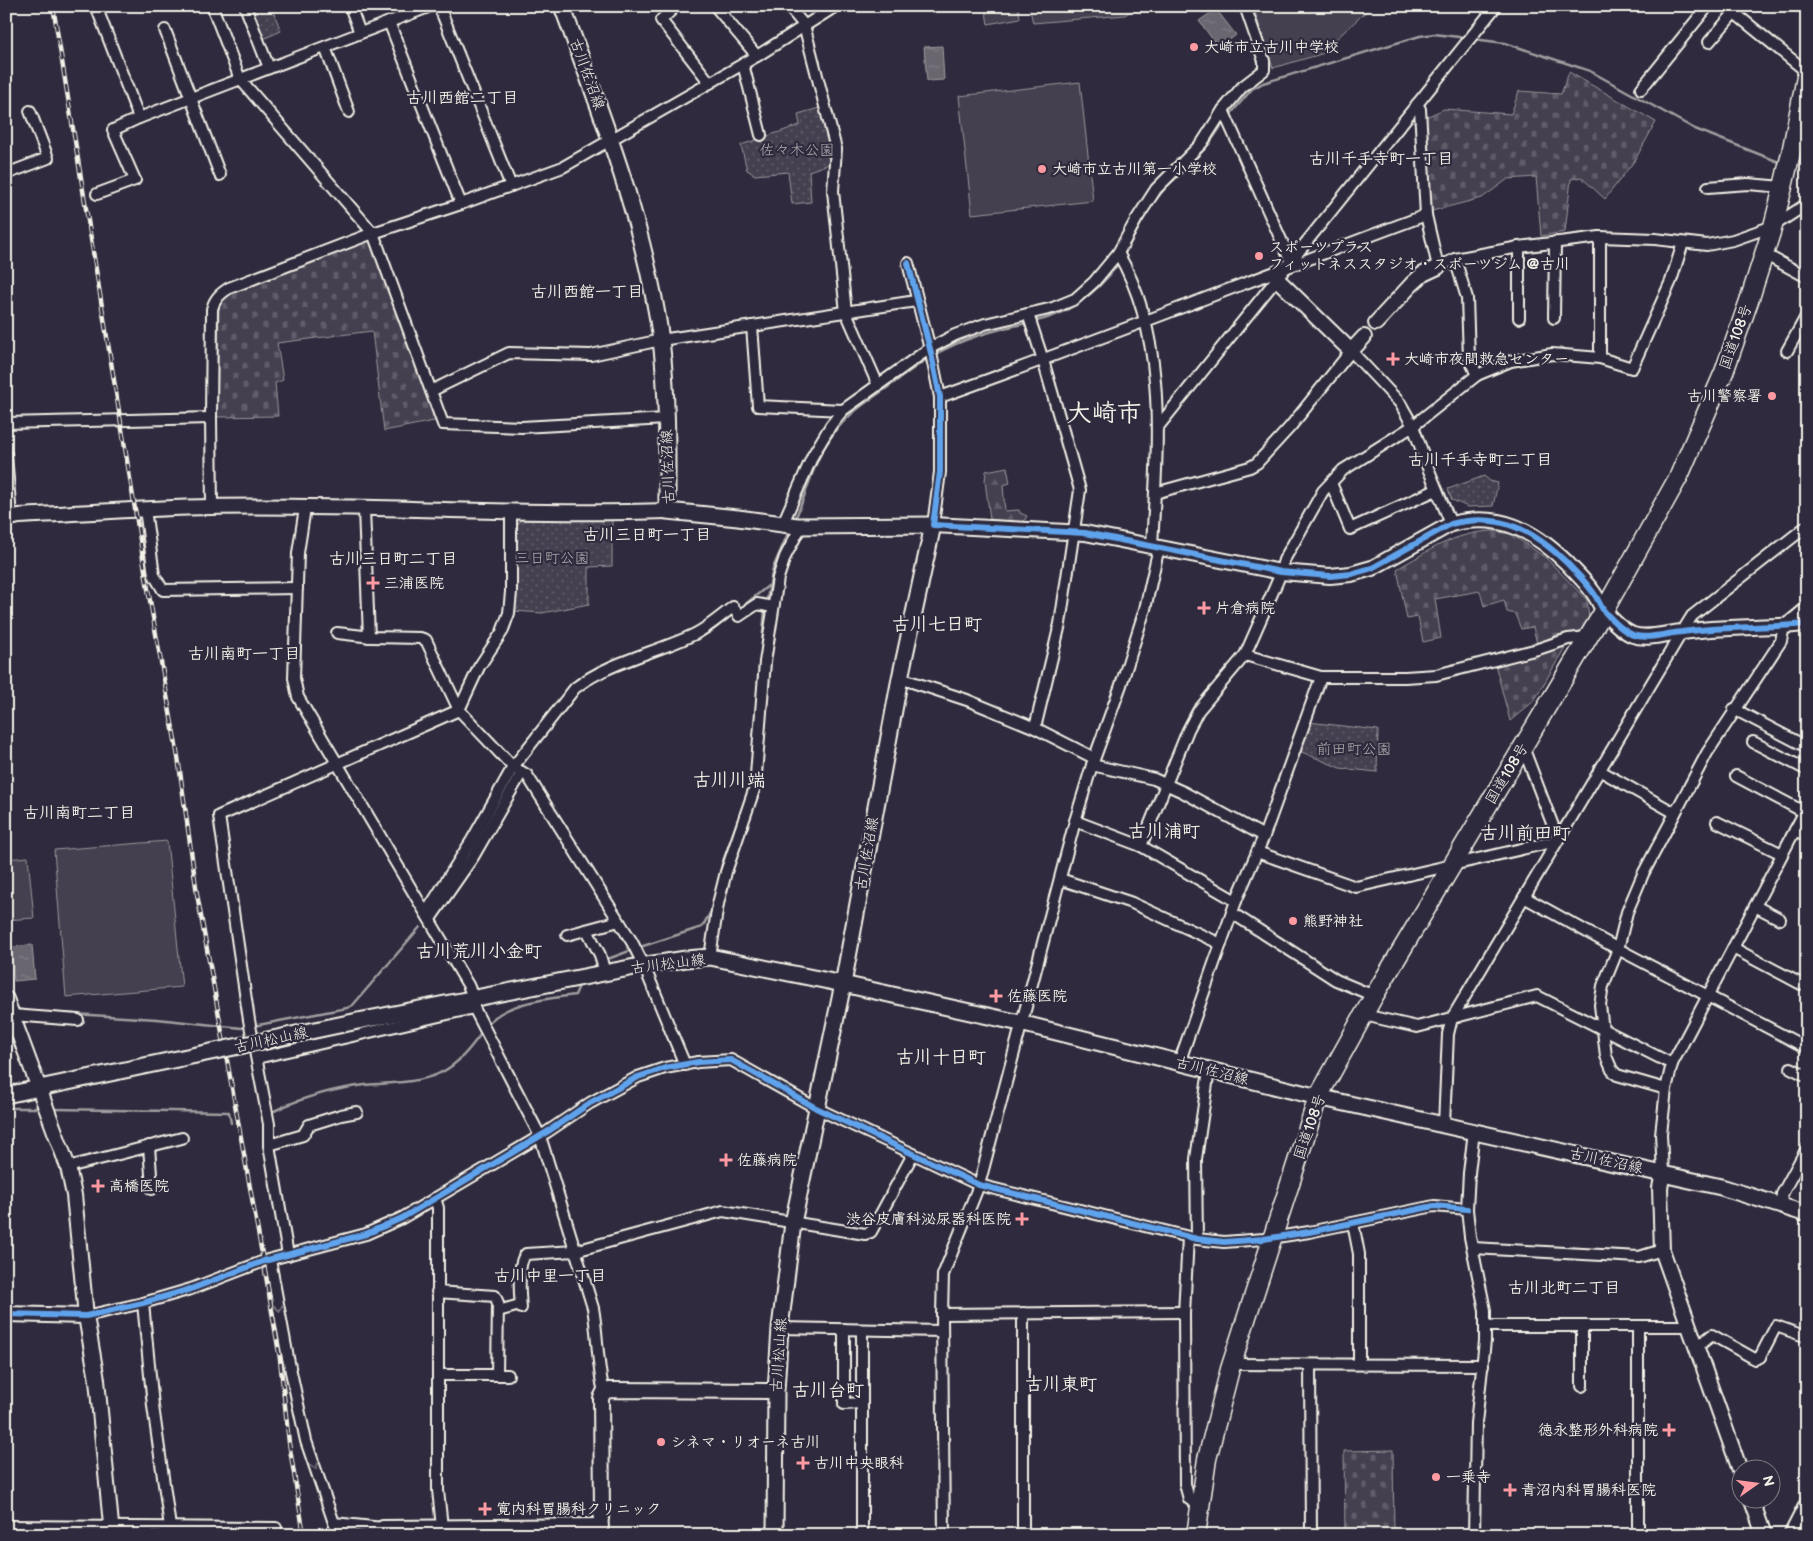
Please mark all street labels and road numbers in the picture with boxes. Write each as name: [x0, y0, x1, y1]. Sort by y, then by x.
street label: 古川佐沼線: [565, 36, 609, 112]
street label: 国道108号: [1715, 302, 1757, 372]
street label: 古川佐沼線: [657, 429, 679, 505]
street label: 国道108号: [1481, 740, 1533, 808]
street label: 古川佐沼線: [851, 815, 883, 893]
street label: 古川松山線: [630, 950, 706, 978]
street label: 古川松山線: [232, 1023, 310, 1057]
street label: 古川佐沼線: [1173, 1053, 1251, 1089]
street label: 国道108号: [1290, 1092, 1330, 1162]
street label: 古川佐沼線: [1567, 1144, 1645, 1178]
street label: 古川松山線: [767, 1317, 791, 1393]

